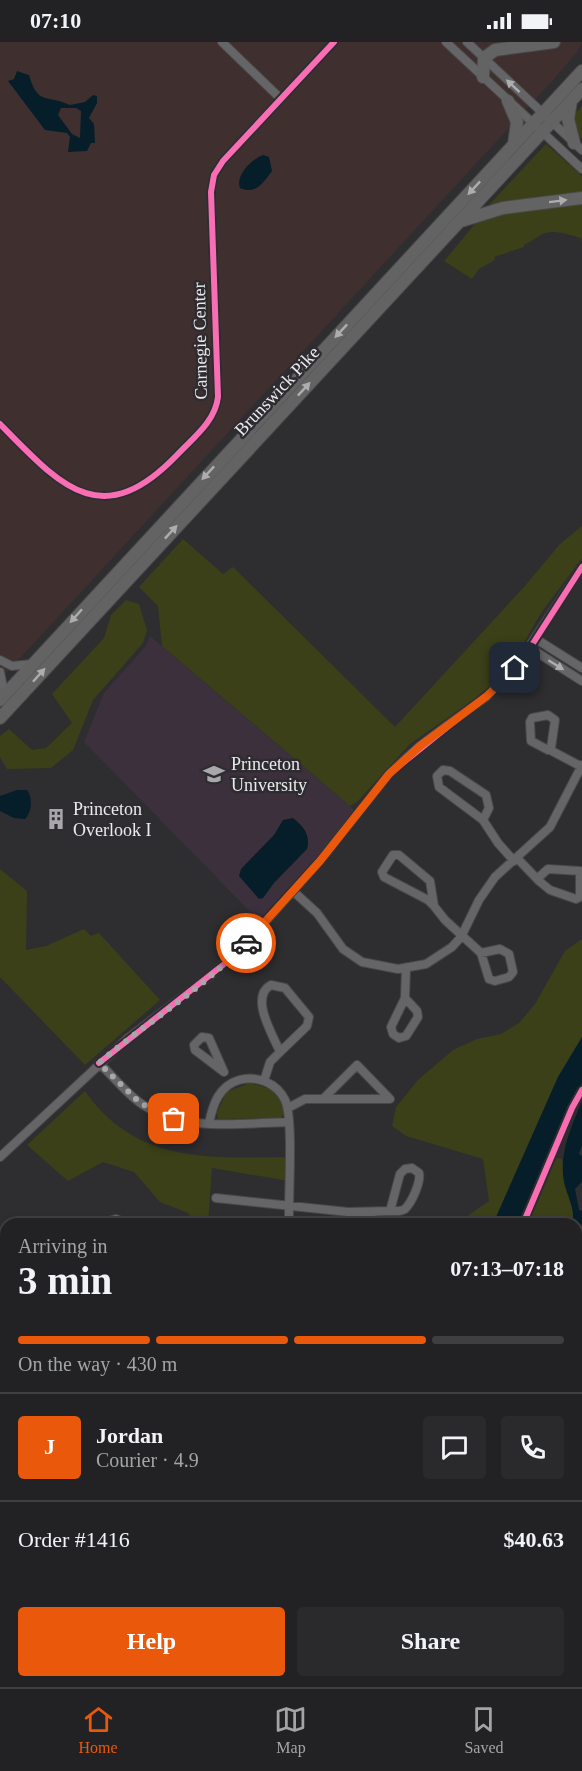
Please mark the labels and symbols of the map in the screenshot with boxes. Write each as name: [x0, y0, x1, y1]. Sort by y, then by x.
one-way arrow: [506, 79, 521, 93]
one-way arrow: [468, 180, 481, 195]
one-way arrow: [548, 196, 567, 206]
street label: Carnegie Center: [189, 282, 211, 400]
one-way arrow: [334, 323, 348, 338]
street label: Brunswick Pike: [231, 342, 323, 440]
one-way arrow: [297, 381, 311, 396]
one-way arrow: [201, 466, 215, 481]
one-way arrow: [164, 524, 178, 539]
one-way arrow: [69, 609, 83, 624]
pin: [489, 642, 540, 693]
one-way arrow: [548, 659, 564, 670]
one-way arrow: [32, 668, 45, 683]
place label: Princeton University: [231, 754, 307, 795]
school or university icon: Princeton University: [202, 762, 226, 786]
place label: Princeton Overlook I: [73, 799, 151, 840]
building icon: Princeton Overlook I: [44, 807, 68, 831]
courier: [216, 913, 276, 973]
pin: [148, 1093, 199, 1144]

